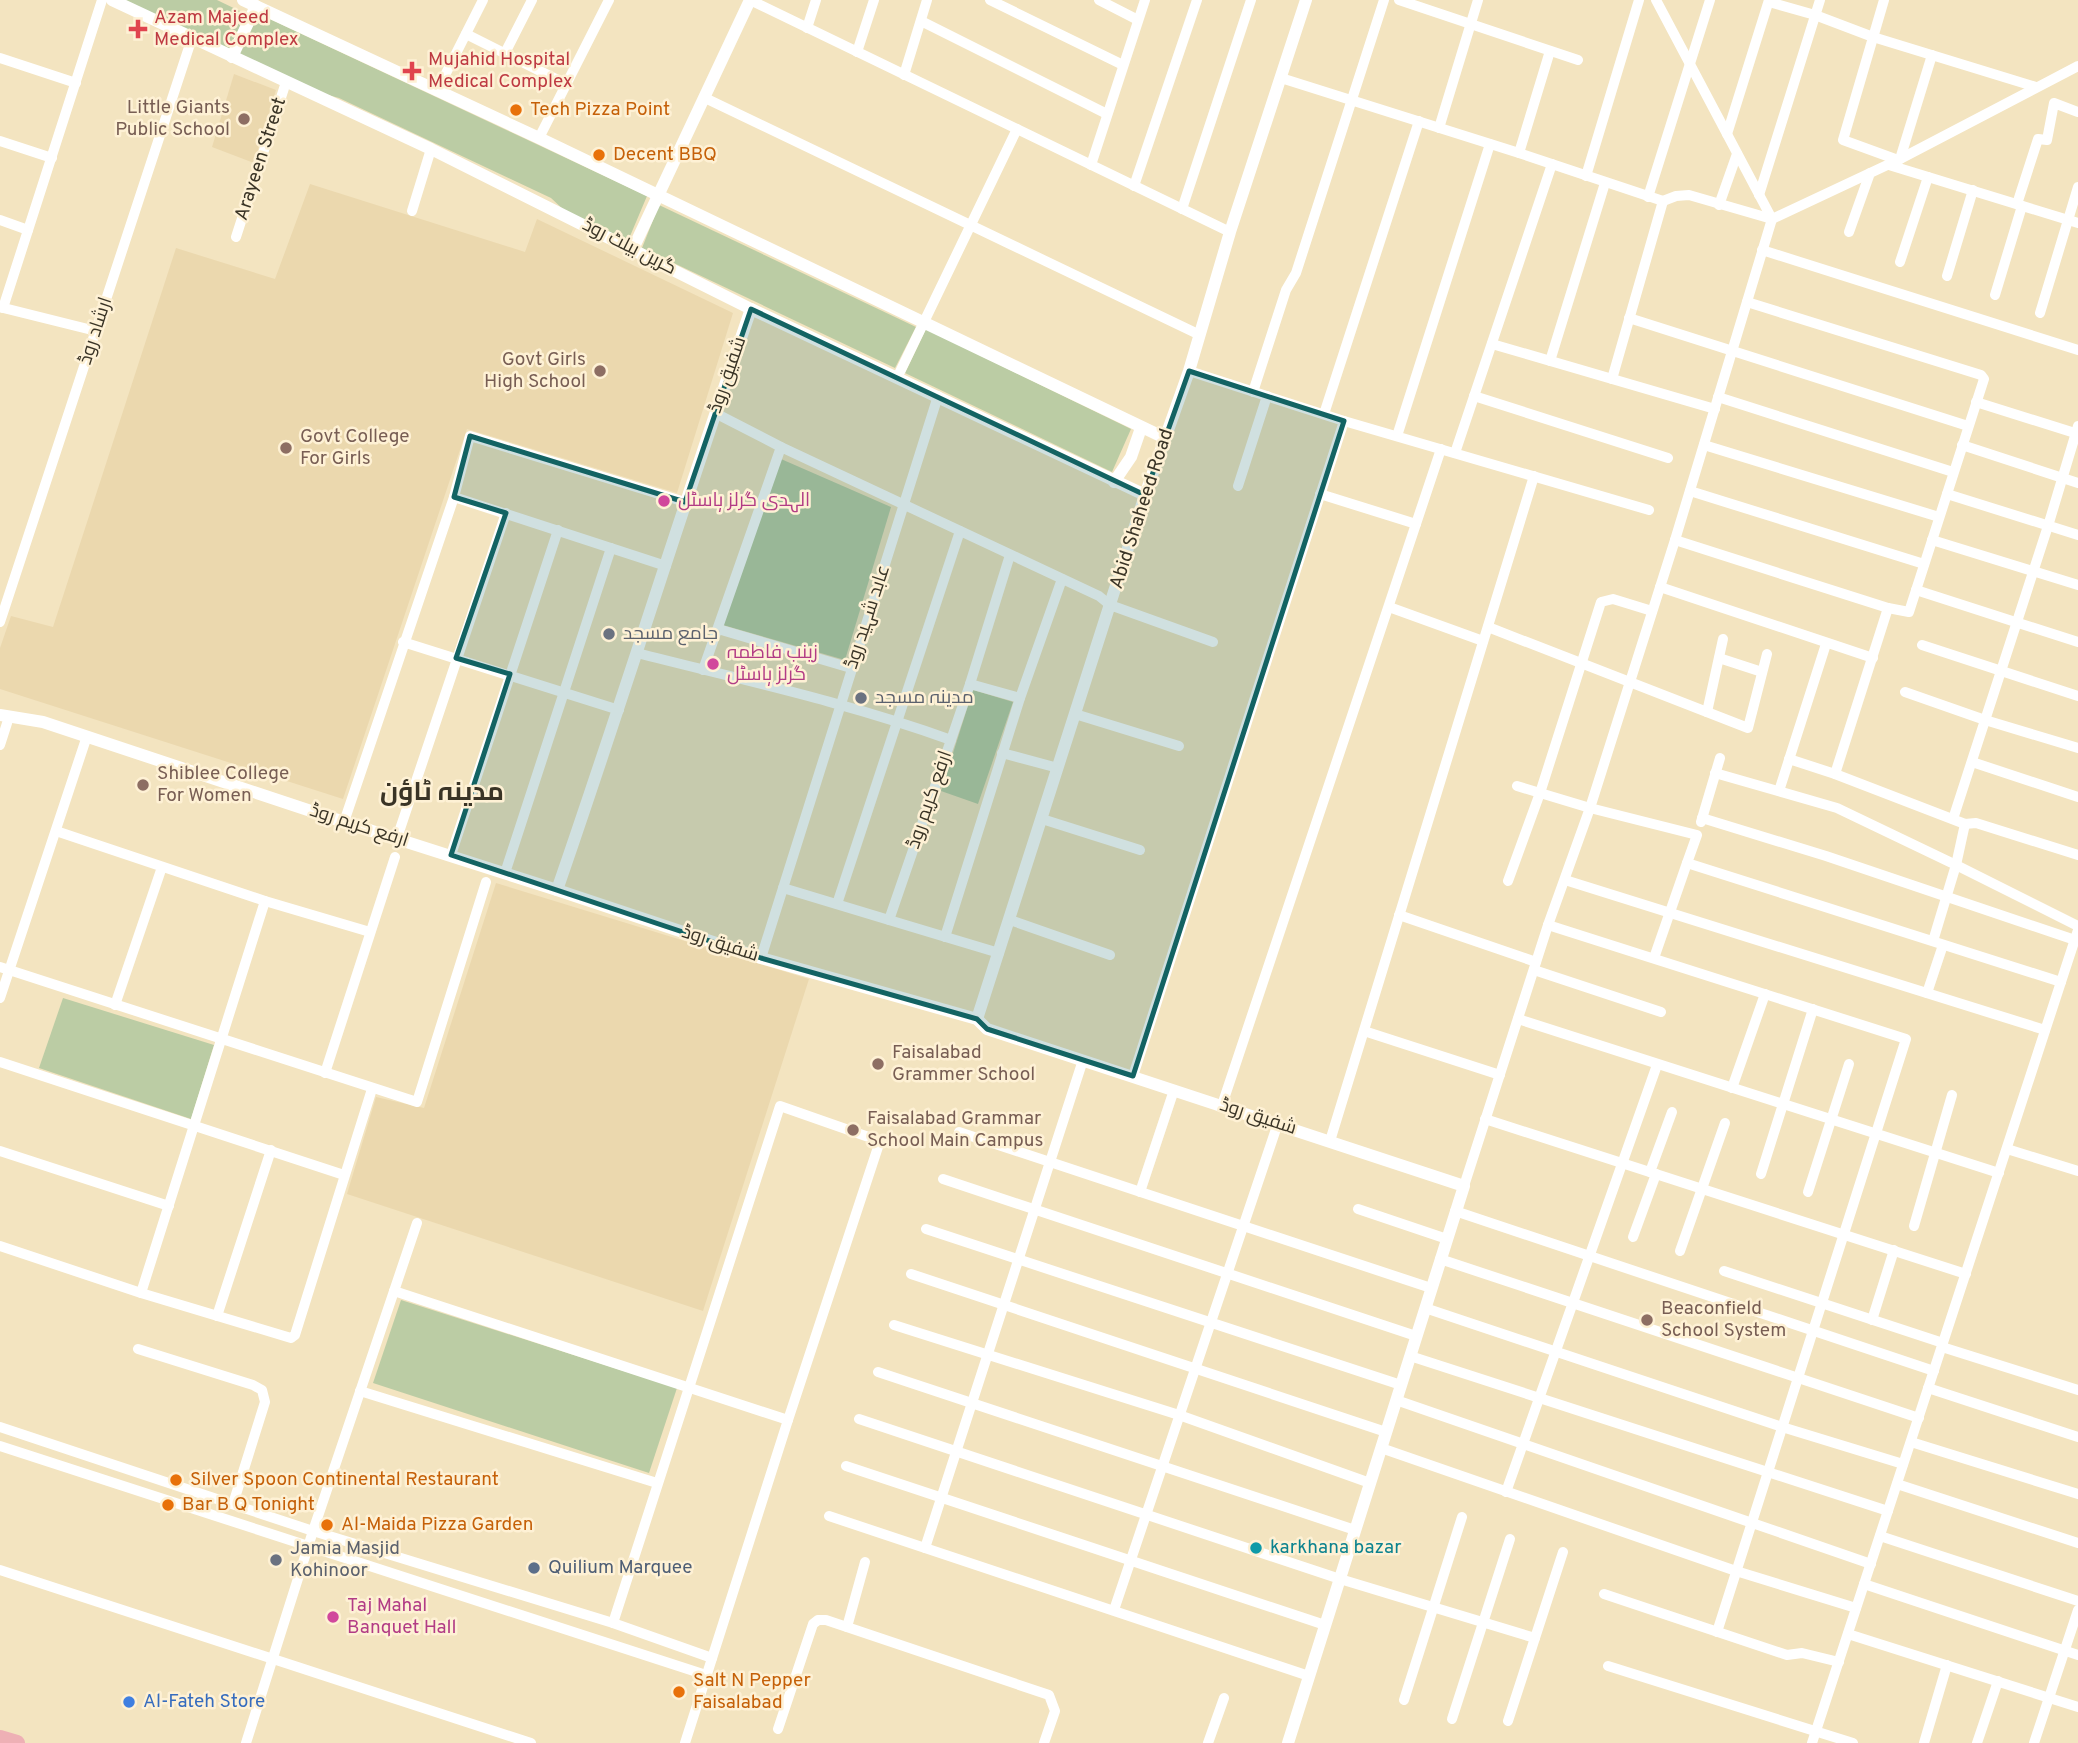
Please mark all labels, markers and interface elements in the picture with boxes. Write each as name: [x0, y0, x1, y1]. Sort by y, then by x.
place label: Azam Majeed Medical Complex: [154, 6, 299, 52]
marker: Azam Majeed Medical Complex: [128, 19, 148, 39]
place label: Mujahid Hospital Medical Complex: [428, 48, 573, 94]
marker: Mujahid Hospital Medical Complex: [402, 61, 422, 81]
street label: Arayeen Street: [230, 94, 292, 224]
place label: Little Giants Public School: [115, 96, 230, 142]
place label: Tech Pizza Point: [530, 98, 670, 122]
marker: Tech Pizza Point: [508, 102, 524, 118]
marker: Little Giants Public School: [236, 111, 252, 127]
place label: Decent BBQ: [613, 143, 717, 167]
marker: Decent BBQ: [591, 147, 607, 163]
street label: گرین بیلٹ روڈ: [578, 213, 680, 281]
street label: ارشاد روڈ: [74, 294, 118, 368]
street label: شفیق روڈ: [704, 334, 752, 416]
place label: Govt Girls High School: [484, 348, 586, 394]
marker: Govt Girls High School: [592, 363, 608, 379]
place label: Govt College For Girls: [300, 425, 409, 471]
street label: Abid Shaheed Road: [1105, 426, 1179, 592]
marker: Govt College For Girls: [278, 440, 294, 456]
place label: الہدی گرلز ہاسٹل: [678, 489, 810, 513]
marker: الہدی گرلز ہاسٹل: [656, 493, 672, 509]
street label: عابد شہید روڈ: [840, 562, 896, 672]
place label: جامع مسجد: [623, 622, 718, 646]
marker: جامع مسجد: [601, 626, 617, 642]
place label: زینب فاطمہ گرلز ہاسٹل: [727, 641, 818, 687]
marker: زینب فاطمہ گرلز ہاسٹل: [705, 656, 721, 672]
place label: مدینہ مسجد: [875, 686, 974, 710]
marker: مدینہ مسجد: [853, 690, 869, 706]
street label: ارفع کریم روڈ: [902, 748, 958, 852]
place label: Shiblee College For Women: [157, 762, 289, 808]
marker: Shiblee College For Women: [135, 777, 151, 793]
district label: مدینہ ٹاؤن: [380, 777, 504, 810]
street label: ارفع کریم روڈ: [307, 799, 411, 853]
street label: شفیق روڈ: [679, 920, 761, 968]
place label: Faisalabad Grammer School: [892, 1041, 1035, 1087]
marker: Faisalabad Grammer School: [870, 1056, 886, 1072]
street label: شفیق روڈ: [1217, 1093, 1299, 1141]
place label: Faisalabad Grammar School Main Campus: [867, 1107, 1043, 1153]
marker: Faisalabad Grammar School Main Campus: [845, 1122, 861, 1138]
place label: Beaconfield School System: [1661, 1297, 1786, 1343]
marker: Beaconfield School System: [1639, 1312, 1655, 1328]
place label: Silver Spoon Continental Restaurant: [190, 1468, 499, 1492]
marker: Silver Spoon Continental Restaurant: [168, 1472, 184, 1488]
place label: Bar B Q Tonight: [182, 1493, 315, 1517]
marker: Bar B Q Tonight: [160, 1497, 176, 1513]
place label: Al-Maida Pizza Garden: [341, 1513, 533, 1537]
marker: Al-Maida Pizza Garden: [319, 1517, 335, 1533]
place label: karkhana bazar: [1270, 1536, 1402, 1560]
place label: Jamia Masjid Kohinoor: [290, 1537, 400, 1583]
marker: karkhana bazar: [1248, 1540, 1264, 1556]
marker: Jamia Masjid Kohinoor: [268, 1552, 284, 1568]
place label: Quilium Marquee: [548, 1556, 693, 1580]
marker: Quilium Marquee: [526, 1560, 542, 1576]
place label: Taj Mahal Banquet Hall: [347, 1594, 457, 1640]
marker: Taj Mahal Banquet Hall: [325, 1609, 341, 1625]
place label: Salt N Pepper Faisalabad: [693, 1669, 811, 1715]
marker: Salt N Pepper Faisalabad: [671, 1684, 687, 1700]
place label: Al-Fateh Store: [143, 1690, 265, 1714]
marker: Al-Fateh Store: [121, 1694, 137, 1710]

